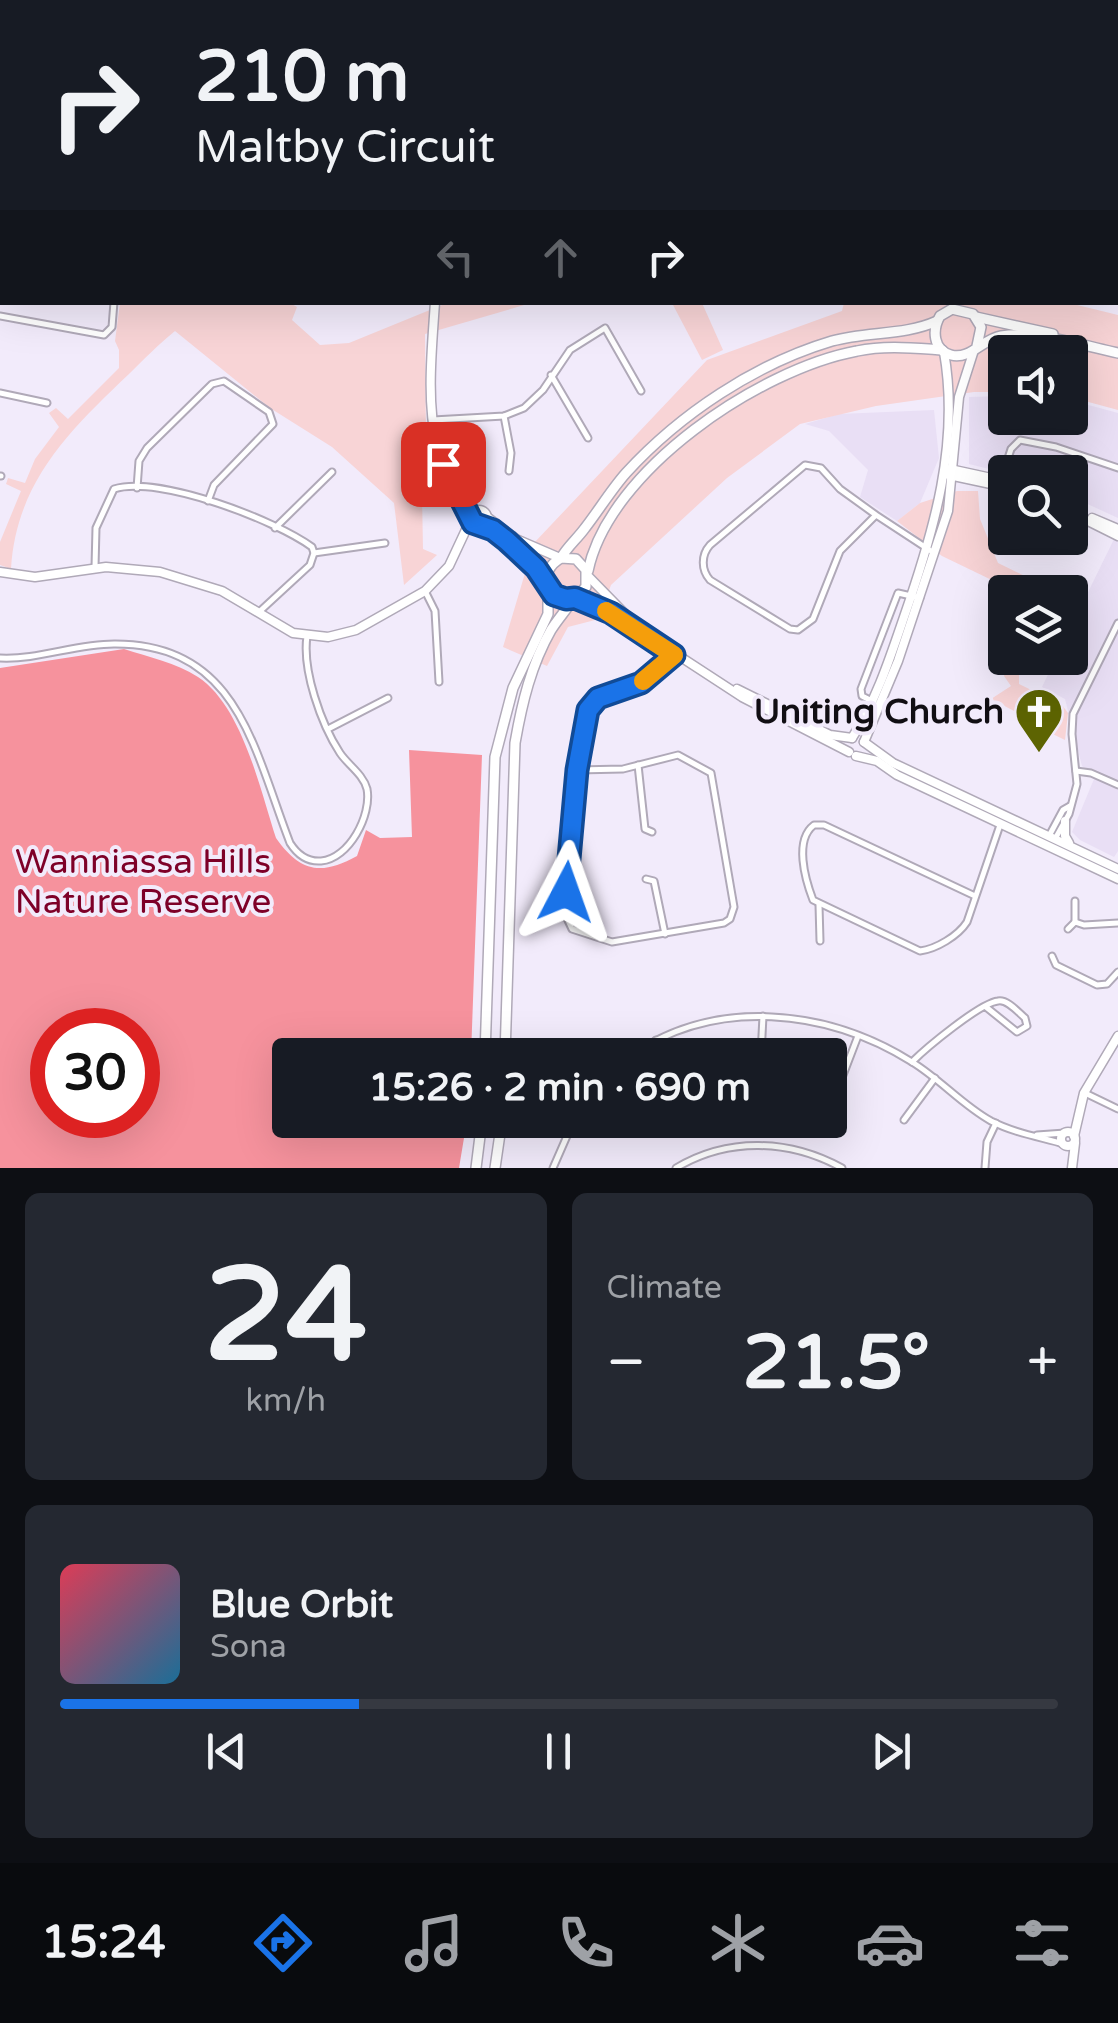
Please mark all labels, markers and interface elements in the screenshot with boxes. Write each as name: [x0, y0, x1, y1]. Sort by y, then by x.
text: 210 m: [195, 36, 409, 120]
icon: right: [30, 40, 160, 170]
text: Maltby Circuit: [195, 121, 495, 175]
icon: left: [428, 230, 483, 285]
icon: ahead: [533, 230, 588, 285]
icon: right: [638, 230, 693, 285]
map controls: [988, 335, 1088, 675]
button: sound: [988, 335, 1088, 435]
pin: [401, 422, 486, 507]
icon: arrive: [416, 437, 471, 492]
button: search: [988, 455, 1088, 555]
button: layers: [988, 575, 1088, 675]
church icon: Uniting Church: [1013, 686, 1065, 754]
place label: Uniting Church: [754, 691, 1004, 733]
position arrow: [514, 840, 618, 944]
park label: Wanniassa Hills Nature Reserve: [15, 841, 271, 923]
speed limit sign: 30: [30, 1008, 160, 1138]
text: 15:26 · 2 min · 690 m: [368, 1065, 751, 1111]
text: 24: [204, 1239, 367, 1395]
text: Climate: [607, 1269, 722, 1307]
text: 21.5°: [743, 1318, 930, 1408]
text: −: [607, 1330, 646, 1396]
text: +: [1027, 1330, 1058, 1396]
text: km/h: [246, 1382, 326, 1420]
text: Blue Orbit: [210, 1582, 393, 1628]
text: Sona: [210, 1628, 287, 1666]
icon: previous: [199, 1724, 254, 1779]
icon: pause: [531, 1724, 586, 1779]
icon: next: [864, 1724, 919, 1779]
icon: directions: [248, 1908, 318, 1978]
icon: music: [399, 1908, 469, 1978]
icon: phone: [551, 1908, 621, 1978]
icon: climate: [703, 1908, 773, 1978]
icon: car: [855, 1908, 925, 1978]
icon: filters: [1007, 1908, 1077, 1978]
text: 15:24: [41, 1916, 166, 1970]

